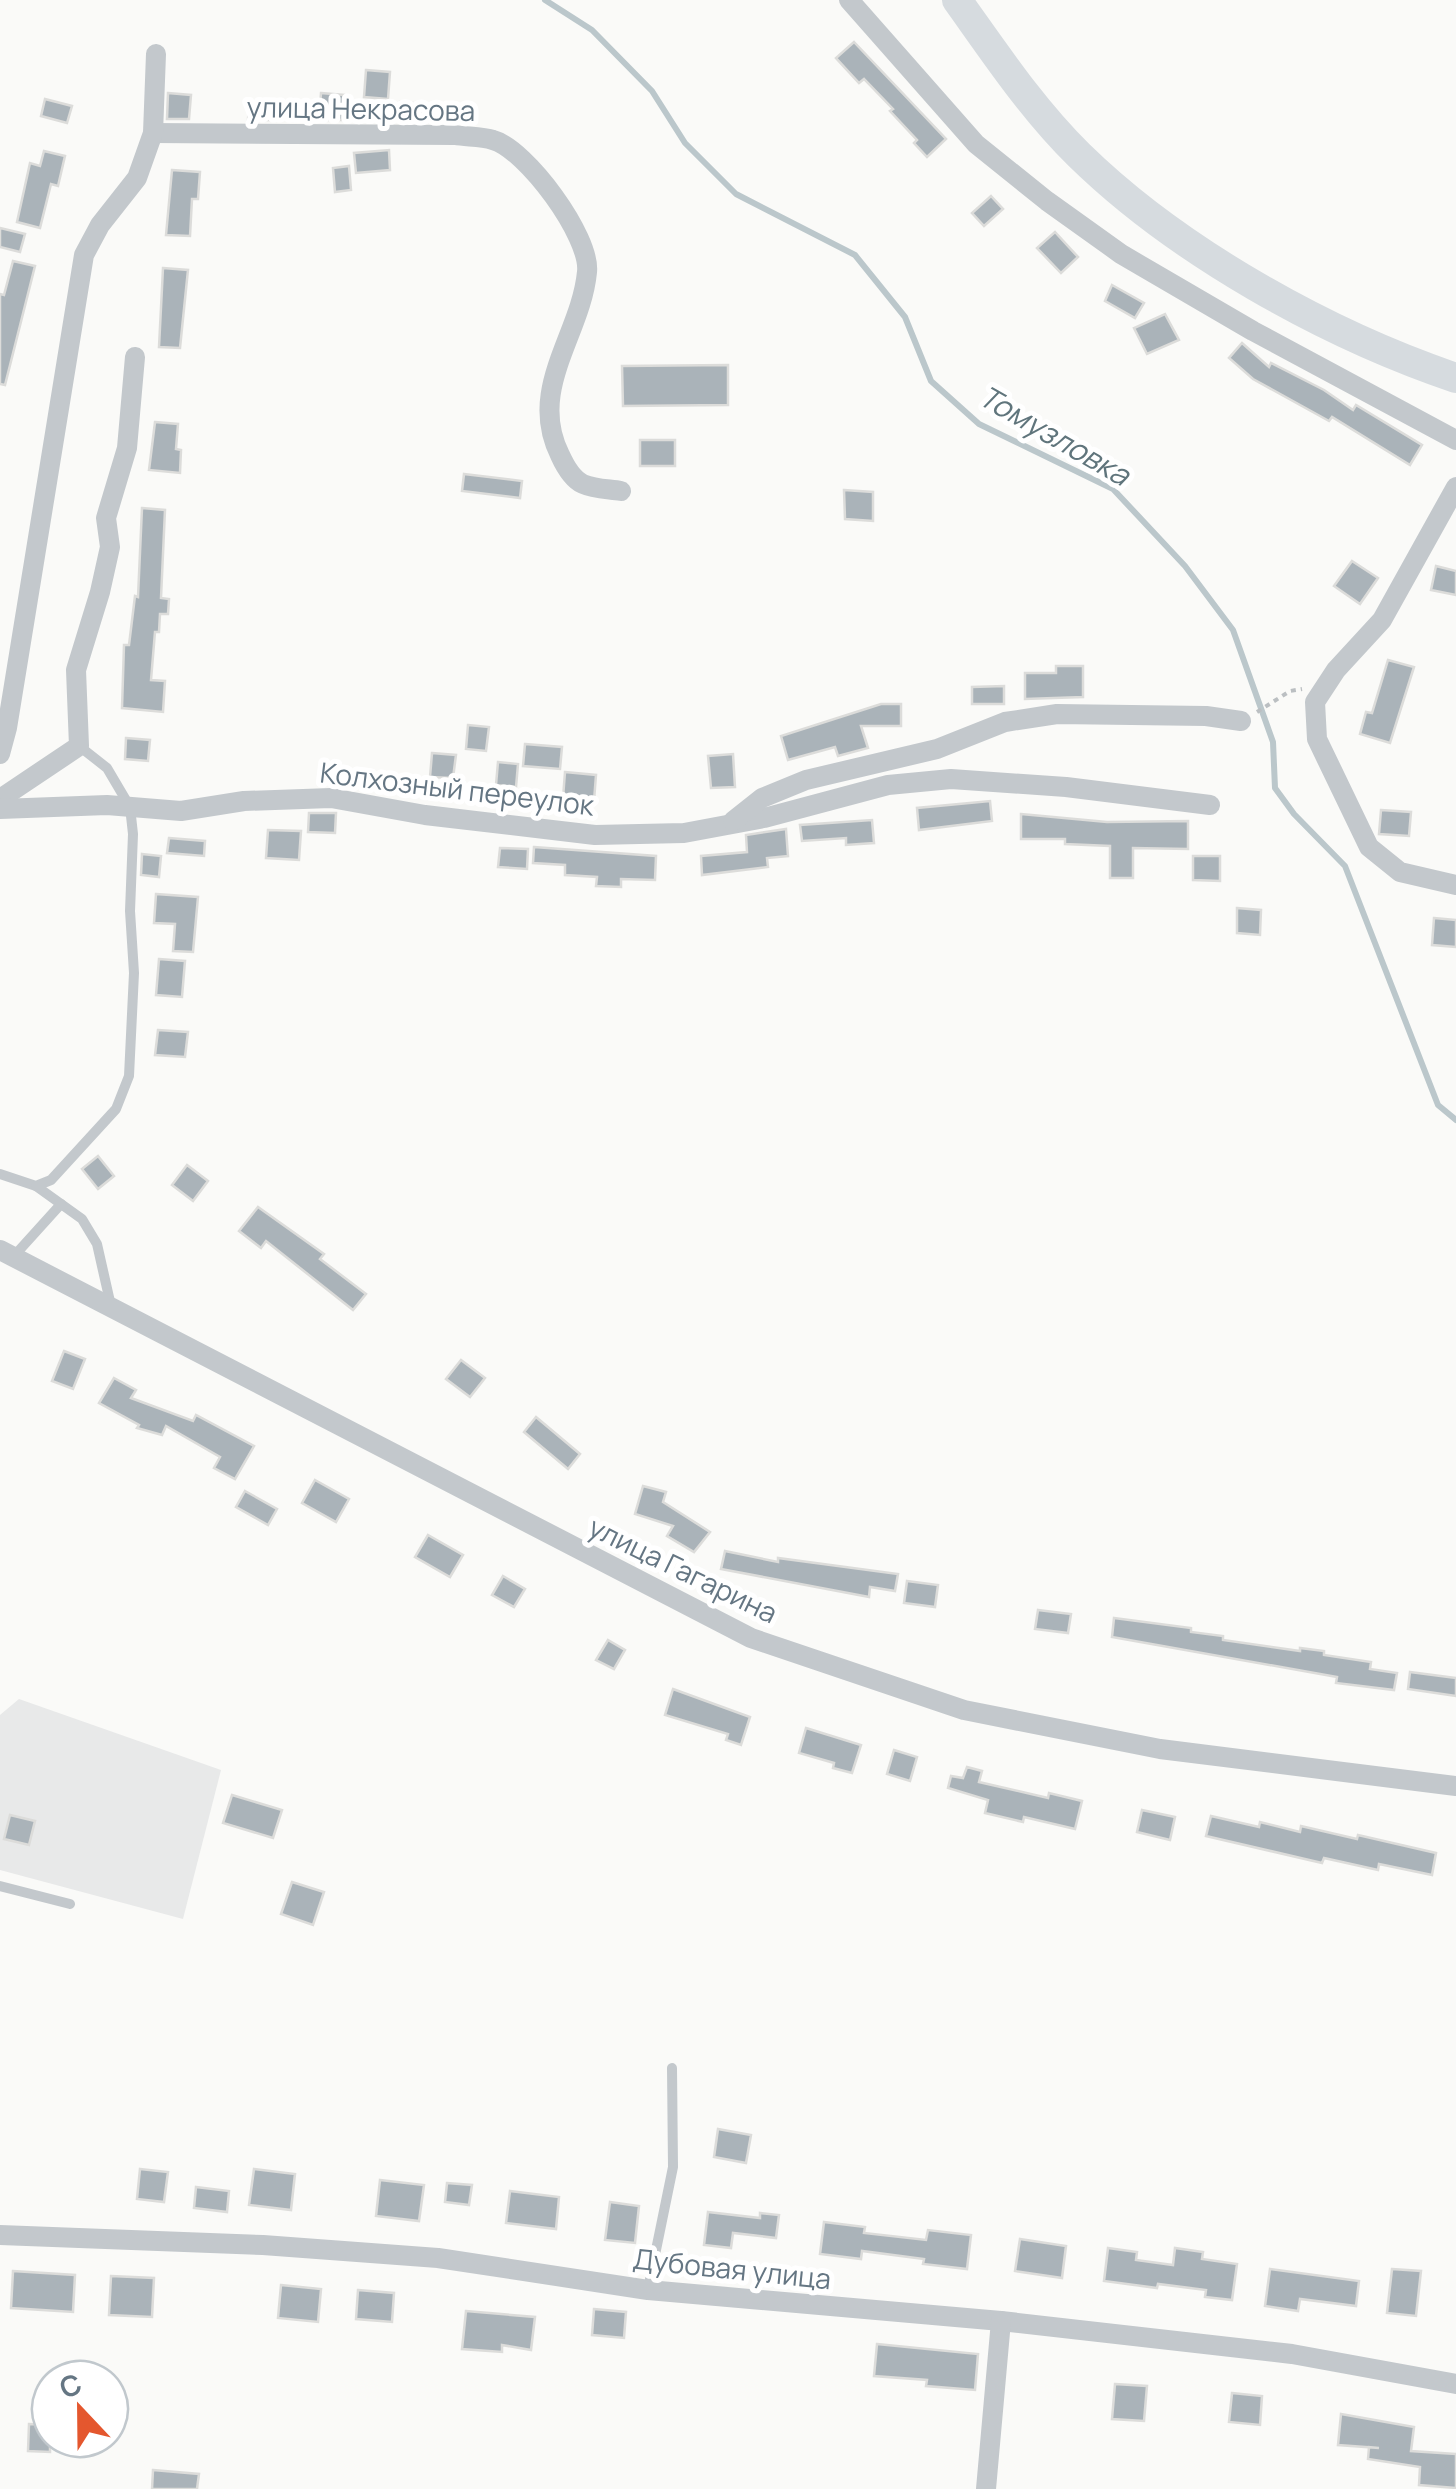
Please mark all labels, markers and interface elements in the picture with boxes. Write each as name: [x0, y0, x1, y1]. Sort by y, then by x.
street label: улица Некрасова: [246, 87, 476, 129]
water label: Томузловка: [972, 375, 1139, 495]
street label: Колхозный переулок: [318, 752, 597, 824]
street label: улица Гагарина: [583, 1507, 784, 1631]
street label: Дубовая улица: [631, 2239, 833, 2297]
north arrow: [30, 2359, 130, 2459]
text: С: [54, 2363, 87, 2406]

